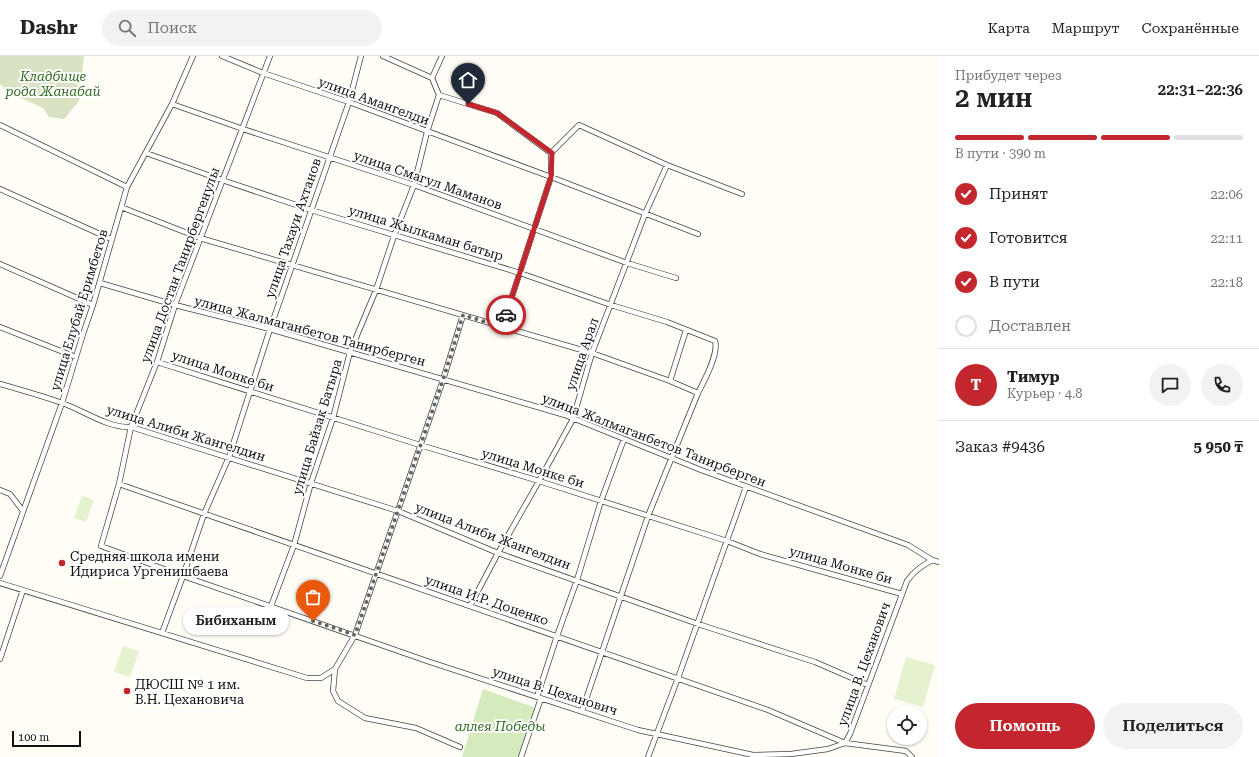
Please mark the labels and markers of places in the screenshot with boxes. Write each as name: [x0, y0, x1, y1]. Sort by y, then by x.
pin: [451, 63, 485, 104]
place label: Средняя школа имени Идириса Ургенишбаева: [70, 549, 228, 579]
marker: Средняя школа имени Идириса Ургенишбаева: [57, 558, 67, 568]
pin: [296, 580, 330, 621]
callout: Бибиханым: [183, 607, 289, 635]
place label: ДЮСШ № 1 им. В.Н. Цехановича: [135, 677, 244, 707]
marker: ДЮСШ № 1 им. В.Н. Цехановича: [122, 686, 132, 696]

